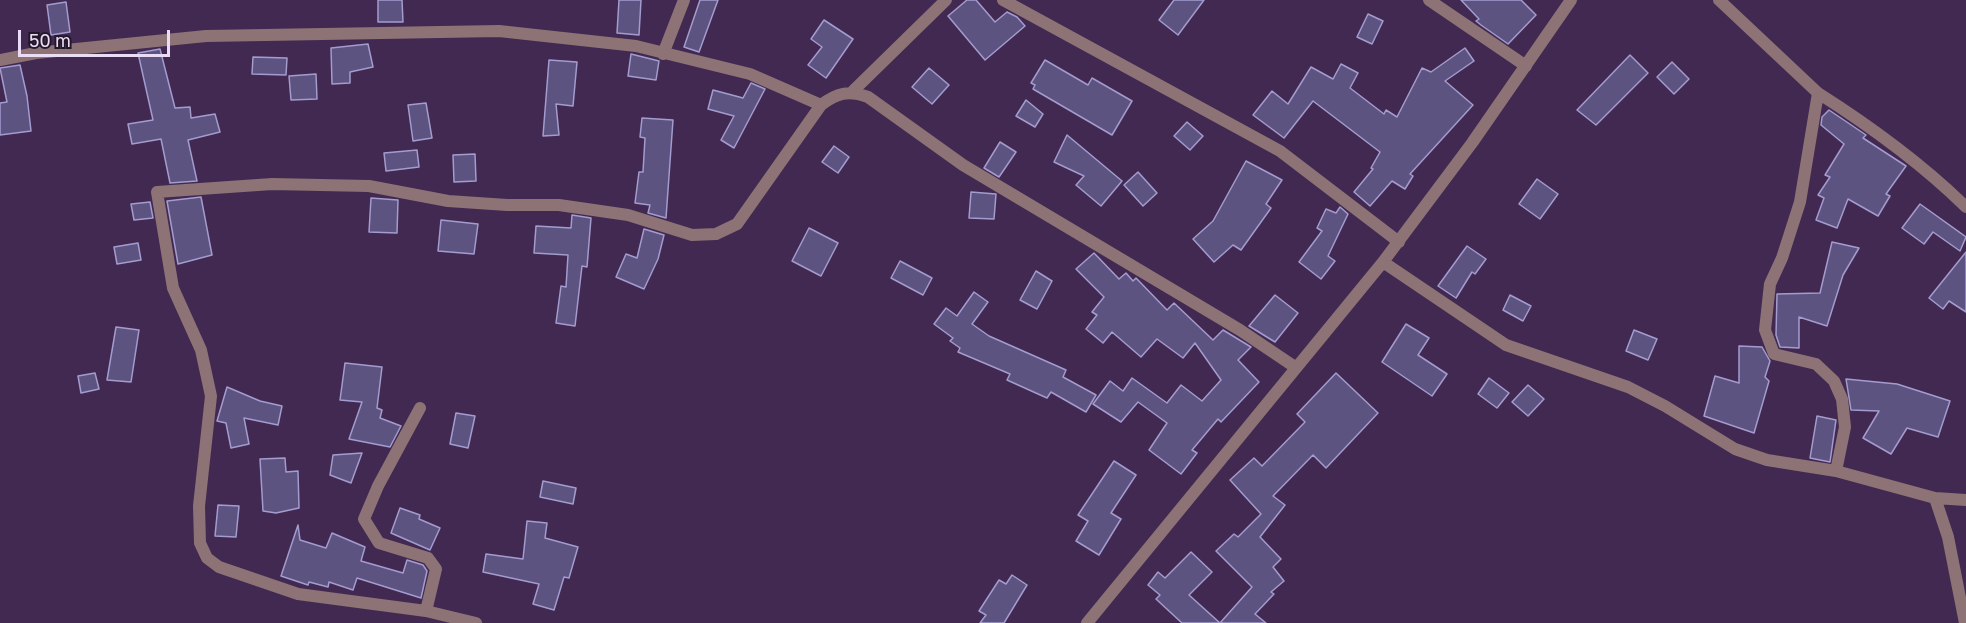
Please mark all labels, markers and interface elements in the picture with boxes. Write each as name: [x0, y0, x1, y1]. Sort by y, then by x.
scale bar: [21, 18, 172, 56]
text: 50 m: [29, 29, 71, 51]

